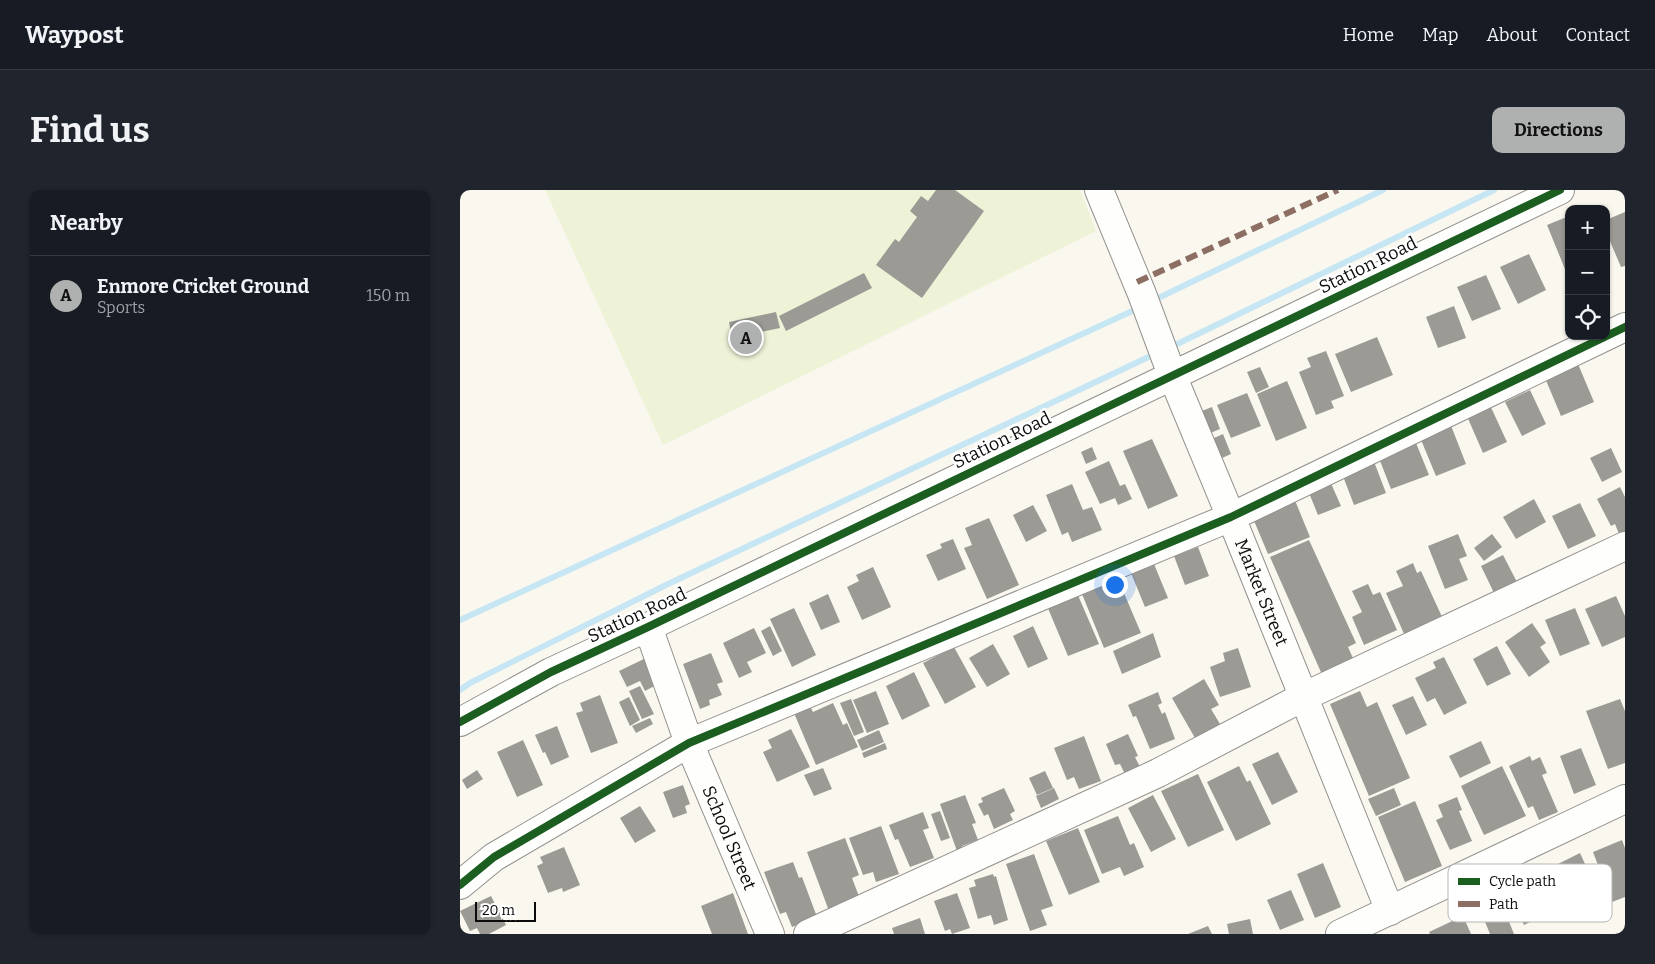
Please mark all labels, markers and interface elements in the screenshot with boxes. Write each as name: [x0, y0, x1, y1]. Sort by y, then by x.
text: Waypost: [25, 21, 124, 49]
text: Home: [1343, 24, 1394, 46]
text: Map: [1422, 24, 1458, 46]
text: About: [1486, 24, 1537, 46]
text: Contact: [1565, 24, 1630, 46]
button: Directions: [1492, 107, 1625, 153]
text: Find us: [30, 109, 150, 151]
map controls: [1565, 205, 1610, 340]
button: +: [1565, 205, 1610, 250]
text: Nearby: [50, 210, 123, 236]
street label: Station Road: [1315, 232, 1421, 298]
button: −: [1565, 250, 1610, 295]
text: Enmore Cricket Ground: [97, 275, 309, 298]
text: A: [60, 286, 72, 305]
text: 150 m: [366, 286, 410, 305]
button: locate: [1565, 295, 1610, 340]
text: Sports: [97, 298, 145, 317]
pin: A: [730, 319, 762, 357]
street label: Station Road: [949, 407, 1055, 473]
street label: Market Street: [1230, 536, 1293, 650]
your location: [1102, 572, 1128, 598]
street label: Station Road: [584, 582, 690, 647]
street label: School Street: [697, 782, 761, 894]
legend: [1448, 864, 1612, 922]
text: Cycle path: [1489, 873, 1556, 890]
text: Path: [1489, 896, 1519, 913]
scale bar: [475, 899, 536, 922]
text: 20 m: [482, 902, 515, 919]

